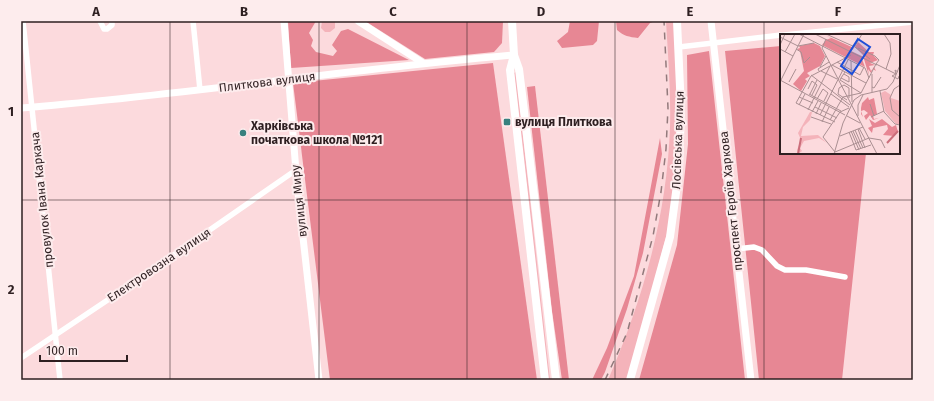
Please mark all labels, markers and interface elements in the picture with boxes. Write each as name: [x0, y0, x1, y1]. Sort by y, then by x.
text: A: [91, 4, 100, 19]
text: B: [240, 4, 248, 19]
text: C: [389, 4, 397, 19]
text: D: [537, 4, 546, 19]
text: E: [687, 4, 694, 19]
text: F: [835, 4, 842, 19]
inset map: [780, 34, 900, 154]
street label: Плиткова вулиця: [218, 69, 316, 95]
street label: Лосівська вулиця: [669, 91, 687, 189]
text: 1: [8, 104, 14, 119]
place label: вулиця Плиткова: [515, 115, 613, 129]
marker: вулиця Плиткова: [502, 117, 512, 127]
place label: Харківська початкова школа №121: [250, 119, 383, 147]
marker: Харківська початкова школа №121: [238, 128, 248, 138]
street label: проспект Героїв Харкова: [717, 130, 745, 272]
street label: провулок Івана Каркача: [28, 131, 56, 269]
street label: вулиця Миру: [288, 164, 310, 238]
street label: Електровозна вулиця: [105, 225, 213, 305]
text: 2: [8, 282, 15, 297]
scale bar: [40, 337, 127, 363]
text: 100 m: [46, 344, 78, 358]

